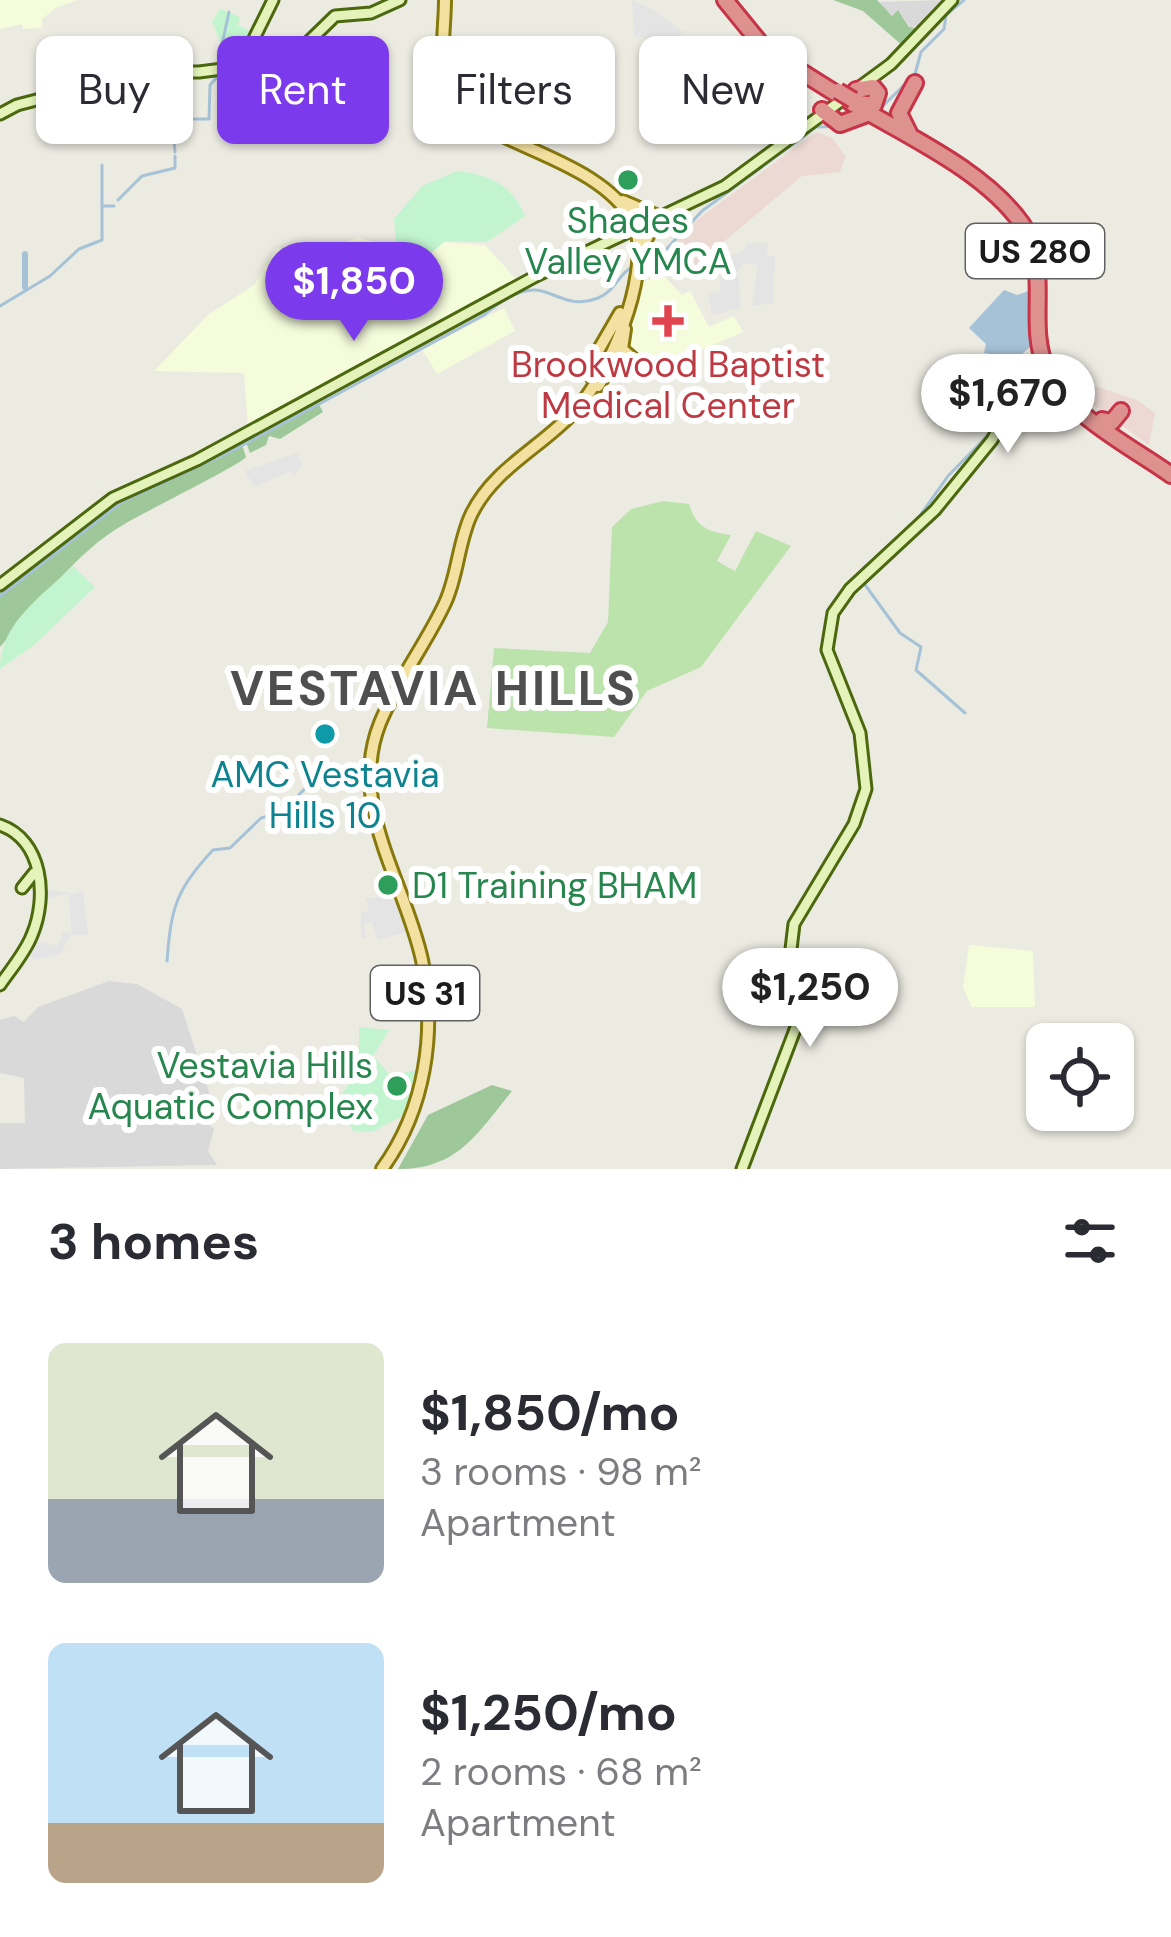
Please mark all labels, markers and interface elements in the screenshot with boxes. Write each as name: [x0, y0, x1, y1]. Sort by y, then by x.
chip: Buy: [36, 36, 193, 144]
chip: Rent: [217, 36, 389, 144]
chip: Filters: [413, 36, 615, 144]
chip: New: [639, 36, 807, 144]
marker: Shades Valley YMCA: [615, 167, 641, 193]
place label: Shades Valley YMCA: [524, 197, 732, 285]
road number: US 280: [966, 224, 1104, 278]
pin: $1,850: [256, 242, 452, 344]
text: $1,850: [292, 255, 416, 306]
marker: Brookwood Baptist Medical Center: [652, 305, 684, 337]
place label: Brookwood Baptist Medical Center: [511, 341, 825, 429]
pin: $1,670: [910, 354, 1106, 456]
text: $1,670: [948, 367, 1068, 418]
district label: VESTAVIA HILLS: [230, 657, 638, 720]
marker: AMC Vestavia Hills 10: [312, 721, 338, 747]
place label: AMC Vestavia Hills 10: [210, 751, 440, 839]
place label: D1 Training BHAM: [412, 862, 697, 909]
marker: D1 Training BHAM: [375, 872, 401, 898]
pin: $1,250: [712, 948, 908, 1050]
text: $1,250: [749, 961, 871, 1012]
road number: US 31: [371, 966, 479, 1020]
map controls: [1026, 1023, 1134, 1131]
button: locate: [1026, 1023, 1134, 1131]
place label: Vestavia Hills Aquatic Complex: [88, 1042, 373, 1130]
marker: Vestavia Hills Aquatic Complex: [384, 1073, 410, 1099]
text: 3 homes: [48, 1208, 259, 1275]
icon: filters: [1057, 1208, 1123, 1274]
text: $1,850/mo: [420, 1379, 680, 1446]
icon: home: [144, 1391, 288, 1535]
text: 3 rooms · 98 m²: [420, 1446, 702, 1497]
text: Apartment: [420, 1497, 616, 1548]
text: $1,250/mo: [420, 1679, 677, 1746]
icon: home: [144, 1691, 288, 1835]
text: 2 rooms · 68 m²: [420, 1746, 702, 1797]
text: Apartment: [420, 1797, 616, 1848]

